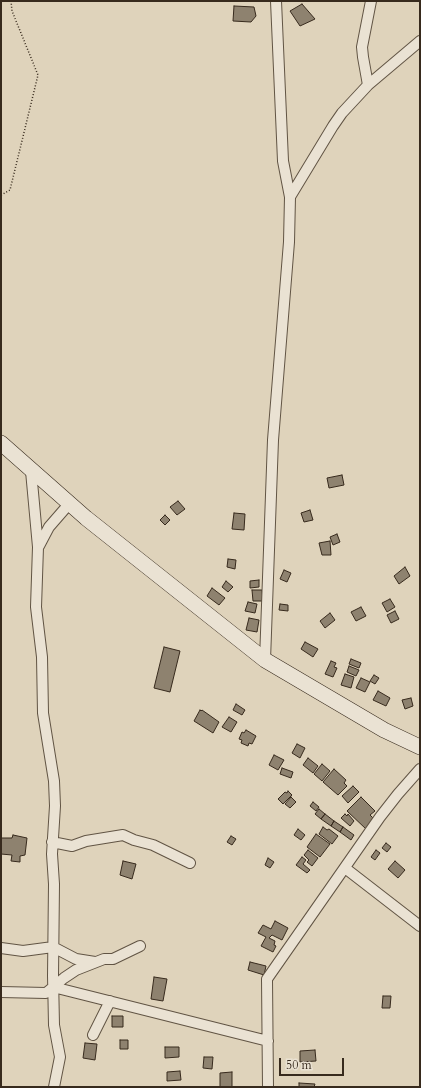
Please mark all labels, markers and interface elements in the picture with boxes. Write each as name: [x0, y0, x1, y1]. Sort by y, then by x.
scale bar: [281, 1050, 346, 1076]
text: 50 m: [286, 1057, 312, 1073]

